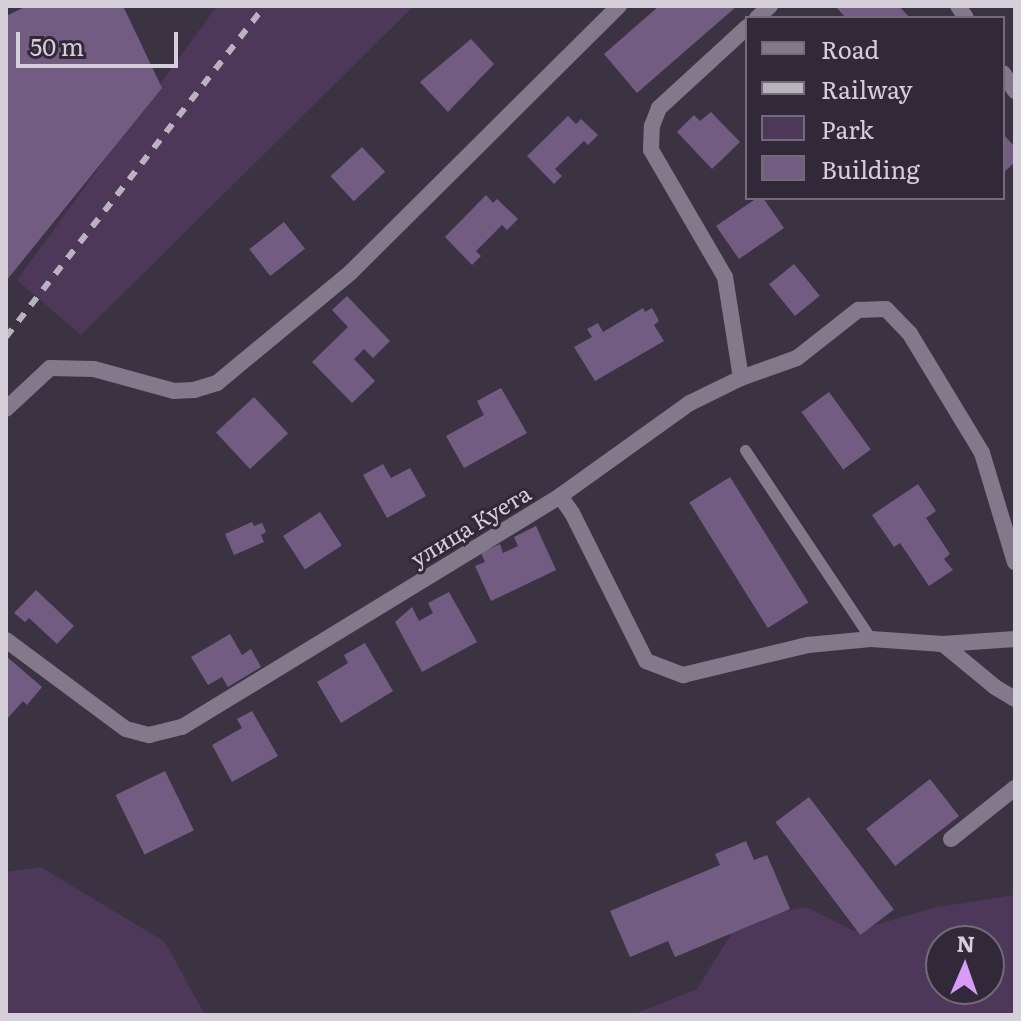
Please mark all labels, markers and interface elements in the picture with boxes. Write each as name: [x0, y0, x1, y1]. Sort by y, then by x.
scale bar: [20, 16, 182, 66]
legend: [745, 16, 1005, 200]
text: 50 m: [30, 28, 84, 63]
text: Road: [821, 31, 879, 66]
text: Railway: [821, 71, 913, 106]
text: Park: [821, 111, 874, 146]
text: Building: [821, 151, 920, 186]
street label: улица Куета: [405, 479, 535, 571]
north arrow: [925, 925, 1005, 1005]
text: N: [956, 926, 976, 959]

